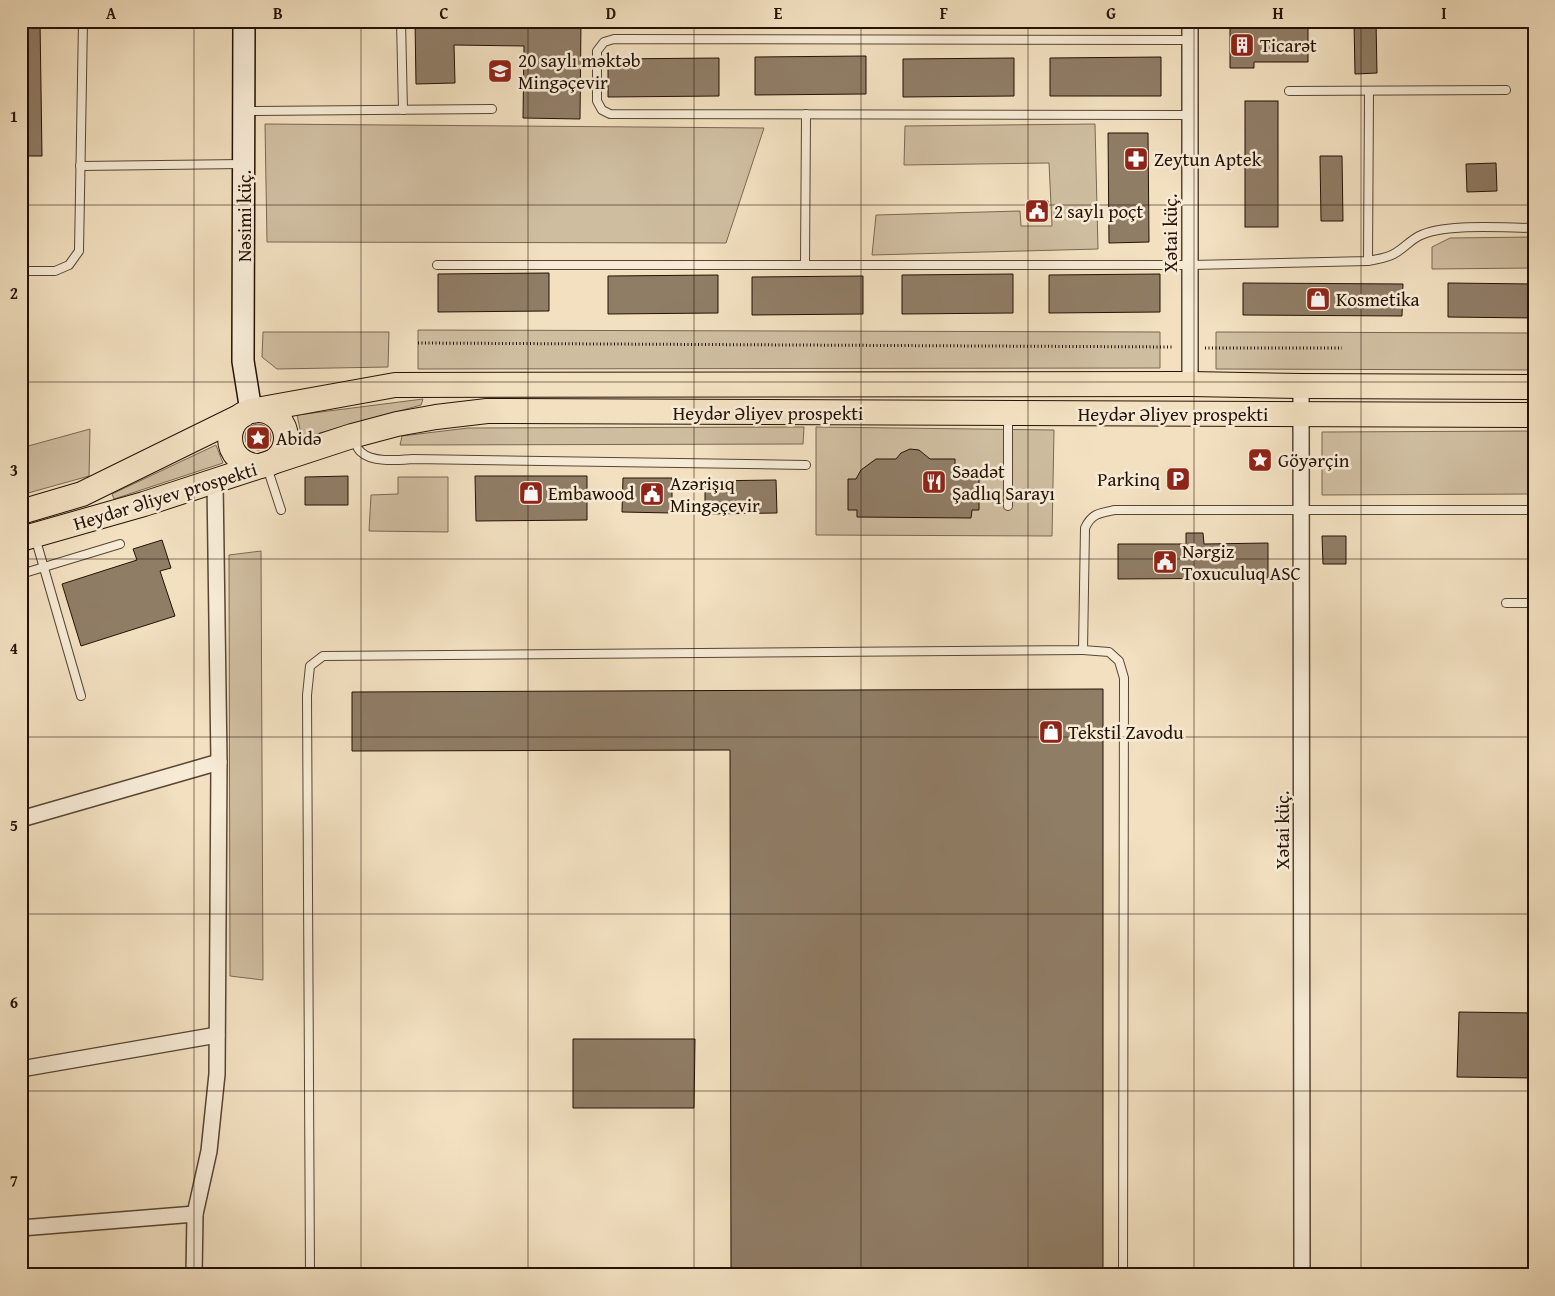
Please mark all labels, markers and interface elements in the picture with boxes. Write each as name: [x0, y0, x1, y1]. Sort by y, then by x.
text: A: [106, 1, 117, 25]
text: B: [273, 1, 283, 25]
text: C: [439, 1, 449, 25]
text: D: [606, 1, 616, 25]
text: E: [774, 1, 783, 25]
text: F: [940, 1, 948, 25]
text: G: [1106, 1, 1116, 25]
text: H: [1272, 1, 1284, 25]
text: I: [1441, 1, 1447, 25]
place label: Ticarət: [1260, 31, 1317, 59]
building icon: Ticarət: [1229, 32, 1255, 58]
place label: 20 saylı məktəb Mingəçevir: [518, 46, 641, 96]
school or university icon: 20 saylı məktəb Mingəçevir: [487, 58, 513, 84]
text: 1: [10, 104, 18, 128]
place label: Zeytun Aptek: [1154, 145, 1262, 173]
pharmacy icon: Zeytun Aptek: [1123, 146, 1149, 172]
street label: Nəsimi küç.: [230, 170, 258, 262]
street label: Xətai küç.: [1156, 194, 1184, 272]
place label: 2 saylı poçt: [1054, 197, 1144, 225]
public building icon: 2 saylı poçt: [1024, 198, 1050, 224]
text: 2: [10, 281, 18, 305]
place label: Kosmetika: [1336, 285, 1420, 313]
shop icon: Kosmetika: [1305, 286, 1331, 312]
street label: Heydər Əliyev prospekti: [673, 399, 863, 427]
street label: Heydər Əliyev prospekti: [1078, 400, 1268, 428]
place label: Abidə: [276, 424, 322, 452]
place icon: Abidə: [245, 425, 271, 451]
place label: Göyərçin: [1278, 446, 1350, 474]
place icon: Göyərçin: [1247, 447, 1273, 473]
street label: Heydər Əliyev prospekti: [70, 455, 260, 537]
place label: Səadət Şadlıq Sarayı: [952, 457, 1055, 507]
text: 3: [10, 458, 18, 482]
place label: Parkinq: [1097, 465, 1160, 493]
parking icon: Parkinq: [1165, 466, 1191, 492]
place label: Azərişıq Mingəçevir: [670, 469, 760, 519]
restaurant icon: Səadət Şadlıq Sarayı: [921, 469, 947, 495]
place label: Embawood: [548, 479, 635, 507]
shop icon: Embawood: [518, 480, 544, 506]
public building icon: Azərişıq Mingəçevir: [639, 481, 665, 507]
place label: Nərgiz Toxuculuq ASC: [1182, 537, 1301, 587]
public building icon: Nərgiz Toxuculuq ASC: [1152, 549, 1178, 575]
text: 4: [10, 636, 18, 660]
place label: Tekstil Zavodu: [1068, 718, 1184, 746]
shop icon: Tekstil Zavodu: [1038, 719, 1064, 745]
street label: Xətai küç.: [1268, 791, 1296, 869]
text: 5: [10, 813, 18, 837]
text: 6: [10, 990, 18, 1014]
text: 7: [10, 1168, 18, 1192]

